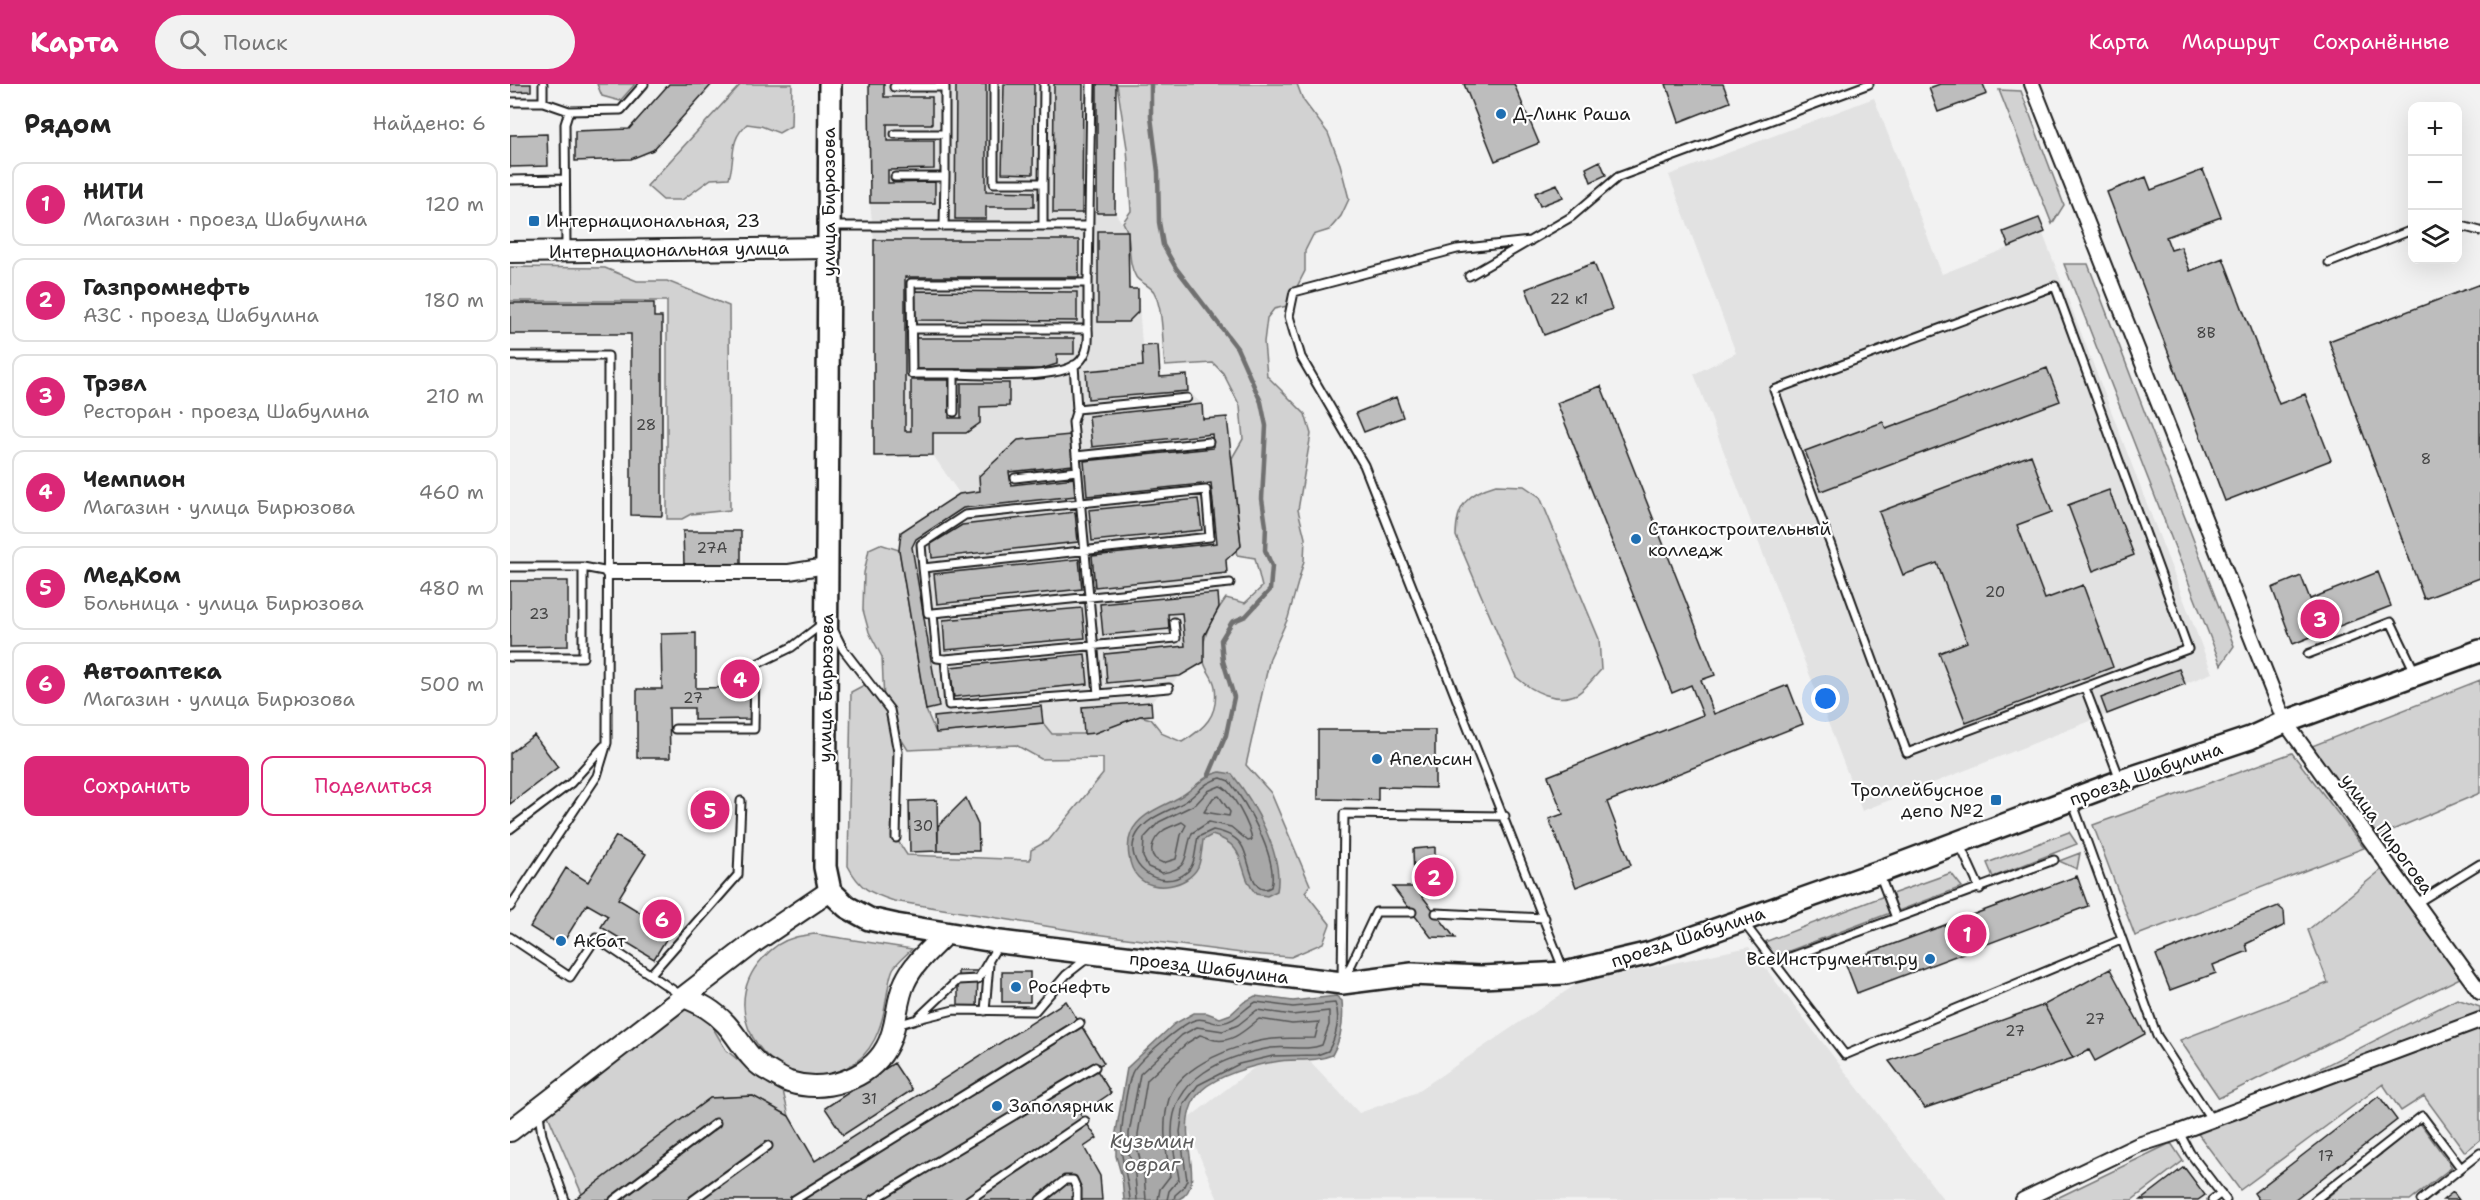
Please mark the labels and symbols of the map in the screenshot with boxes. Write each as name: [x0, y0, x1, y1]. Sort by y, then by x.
place label: Д-Линк Раша: [1513, 102, 1630, 126]
marker: Д-Линк Раша: [1494, 107, 1508, 121]
street label: улица Бирюзова: [817, 127, 841, 277]
place label: Интернациональная, 23: [546, 209, 760, 233]
marker: Интернациональная, 23: [527, 214, 541, 228]
street label: Интернациональная улица: [549, 236, 789, 264]
house number: 22 к1: [1550, 289, 1588, 309]
house number: 8В: [2196, 323, 2216, 343]
house number: 28: [636, 415, 656, 435]
house number: 8: [2421, 449, 2431, 469]
place label: Станкостроительный колледж: [1648, 517, 1831, 562]
marker: Станкостроительный колледж: [1629, 532, 1643, 546]
house number: 27А: [697, 538, 728, 558]
house number: 20: [1985, 582, 2005, 602]
pin: 3: [2300, 596, 2340, 642]
house number: 23: [529, 604, 549, 624]
street label: улица Бирюзова: [813, 613, 839, 763]
pin: 4: [720, 656, 760, 702]
your location: [1811, 684, 1840, 713]
house number: 27: [683, 688, 703, 708]
street label: проезд Шабулина: [2066, 737, 2226, 811]
place label: Апельсин: [1389, 747, 1473, 771]
marker: Апельсин: [1370, 752, 1384, 766]
street label: улица Пирогова: [2335, 769, 2439, 899]
place label: Троллейбусное депо №2: [1851, 778, 1984, 823]
pin: 5: [690, 788, 730, 832]
marker: Троллейбусное депо №2: [1989, 793, 2003, 807]
house number: 30: [913, 816, 933, 836]
pin: 2: [1414, 854, 1454, 900]
pin: 6: [642, 896, 682, 942]
street label: проезд Шабулина: [1608, 901, 1768, 973]
pin: 1: [1948, 912, 1986, 956]
place label: Акбат: [573, 929, 627, 953]
marker: Акбат: [554, 934, 568, 948]
street label: проезд Шабулина: [1128, 946, 1290, 990]
place label: ВсеИнструменты.ру: [1747, 947, 1918, 971]
marker: ВсеИнструменты.ру: [1923, 952, 1937, 966]
place label: Роснефть: [1028, 975, 1110, 999]
marker: Роснефть: [1009, 980, 1023, 994]
house number: 27: [2085, 1009, 2105, 1029]
house number: 27: [2005, 1021, 2025, 1041]
house number: 31: [861, 1089, 877, 1109]
place label: Заполярник: [1009, 1094, 1114, 1118]
marker: Заполярник: [990, 1099, 1004, 1113]
water label: Кузьмин овраг: [1110, 1128, 1194, 1177]
house number: 17: [2318, 1146, 2334, 1166]

